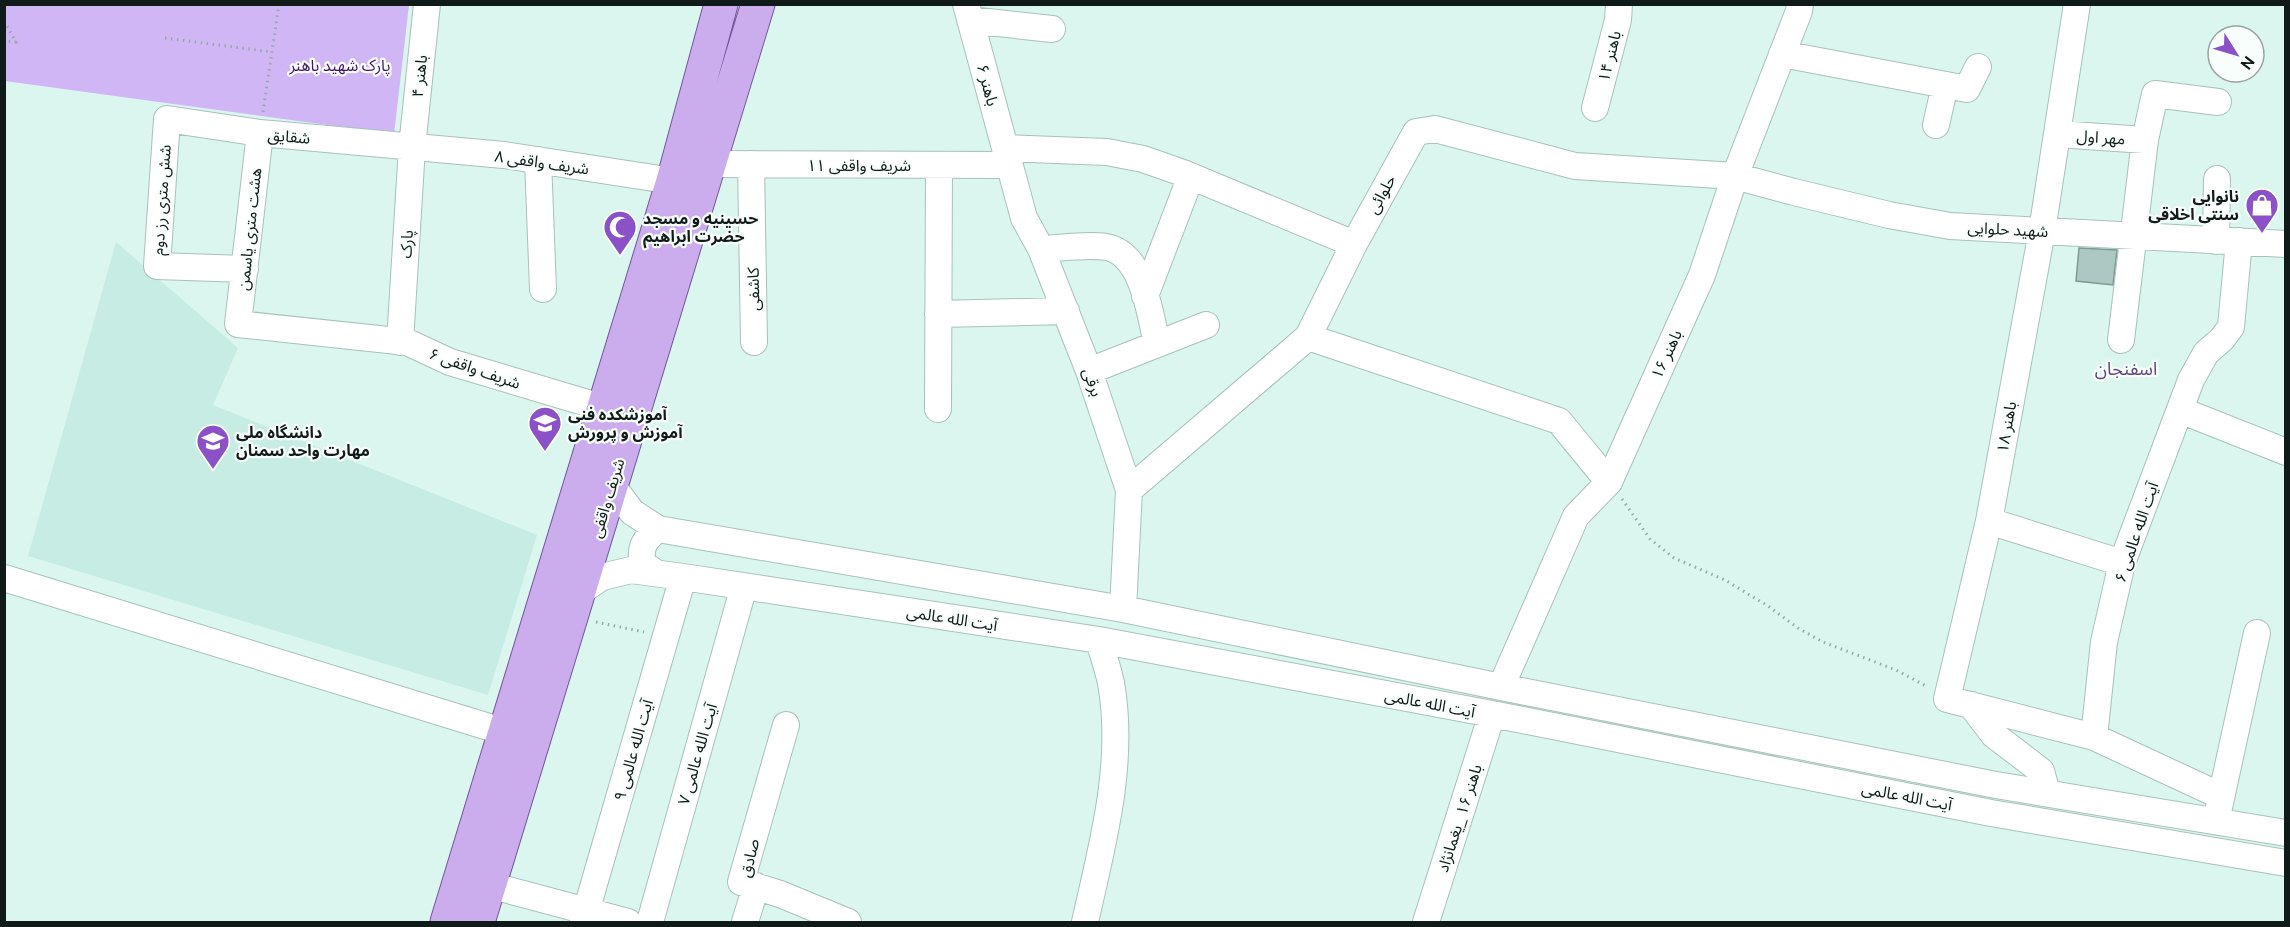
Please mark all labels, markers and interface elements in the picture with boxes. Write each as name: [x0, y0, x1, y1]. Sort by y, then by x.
north arrow: [2206, 24, 2266, 84]
street label: باهنر ۱۴: [1594, 29, 1625, 84]
text: N: [2237, 53, 2259, 73]
street label: باهنر ۴: [408, 54, 431, 98]
park label: پارک شهید باهنر: [288, 56, 391, 76]
street label: باهنر ۶: [973, 62, 1002, 108]
street label: شقایق: [267, 125, 311, 149]
street label: مهر اول: [2076, 126, 2126, 150]
street label: شش متری رز دوم: [148, 144, 178, 256]
street label: شریف واقفی ۸: [494, 146, 590, 179]
street label: شریف واقفی ۱۱: [807, 156, 911, 175]
street label: هشت متری یاسمن: [234, 167, 265, 291]
street label: حلوائی: [1363, 171, 1400, 217]
place label: نانوایی سنتی اخلاقی: [2148, 187, 2239, 224]
shop icon: نانوایی سنتی اخلاقی: [2244, 187, 2280, 234]
mosque icon: حسینیه و مسجد حضرت ابراهیم: [602, 209, 638, 256]
place label: حسینیه و مسجد حضرت ابراهیم: [643, 209, 758, 249]
street label: شهید حلوایی: [1967, 218, 2049, 241]
street label: پارک: [396, 229, 418, 259]
street label: کاشفی: [744, 267, 763, 311]
street label: باهنر ۱۶: [1647, 327, 1686, 382]
street label: شریف واقفی ۶: [427, 344, 523, 393]
district label: اسفنجان: [2095, 358, 2157, 380]
street label: برقی: [1079, 365, 1106, 399]
street label: باهنر ۱۸: [1993, 400, 2020, 454]
school or university icon: آموزشکده فنی آموزش و پرورش: [527, 405, 563, 452]
place label: آموزشکده فنی آموزش و پرورش: [568, 405, 683, 443]
school or university icon: دانشگاه ملی مهارت واحد سمنان: [195, 423, 231, 470]
place label: دانشگاه ملی مهارت واحد سمنان: [236, 423, 370, 460]
street label: شریف واقفی: [586, 456, 629, 540]
street label: آیت الله عالمی ۶: [2110, 478, 2163, 585]
street label: آیت الله عالمی: [905, 602, 1000, 635]
street label: آیت الله عالمی: [1383, 685, 1478, 722]
street label: آیت الله عالمی ۹: [610, 696, 657, 803]
street label: آیت الله عالمی ۷: [674, 700, 721, 807]
street label: باهنر ۱۶ _یغمانژاد: [1433, 762, 1486, 874]
street label: آیت الله عالمی: [1860, 778, 1955, 815]
street label: صادق: [736, 837, 763, 879]

